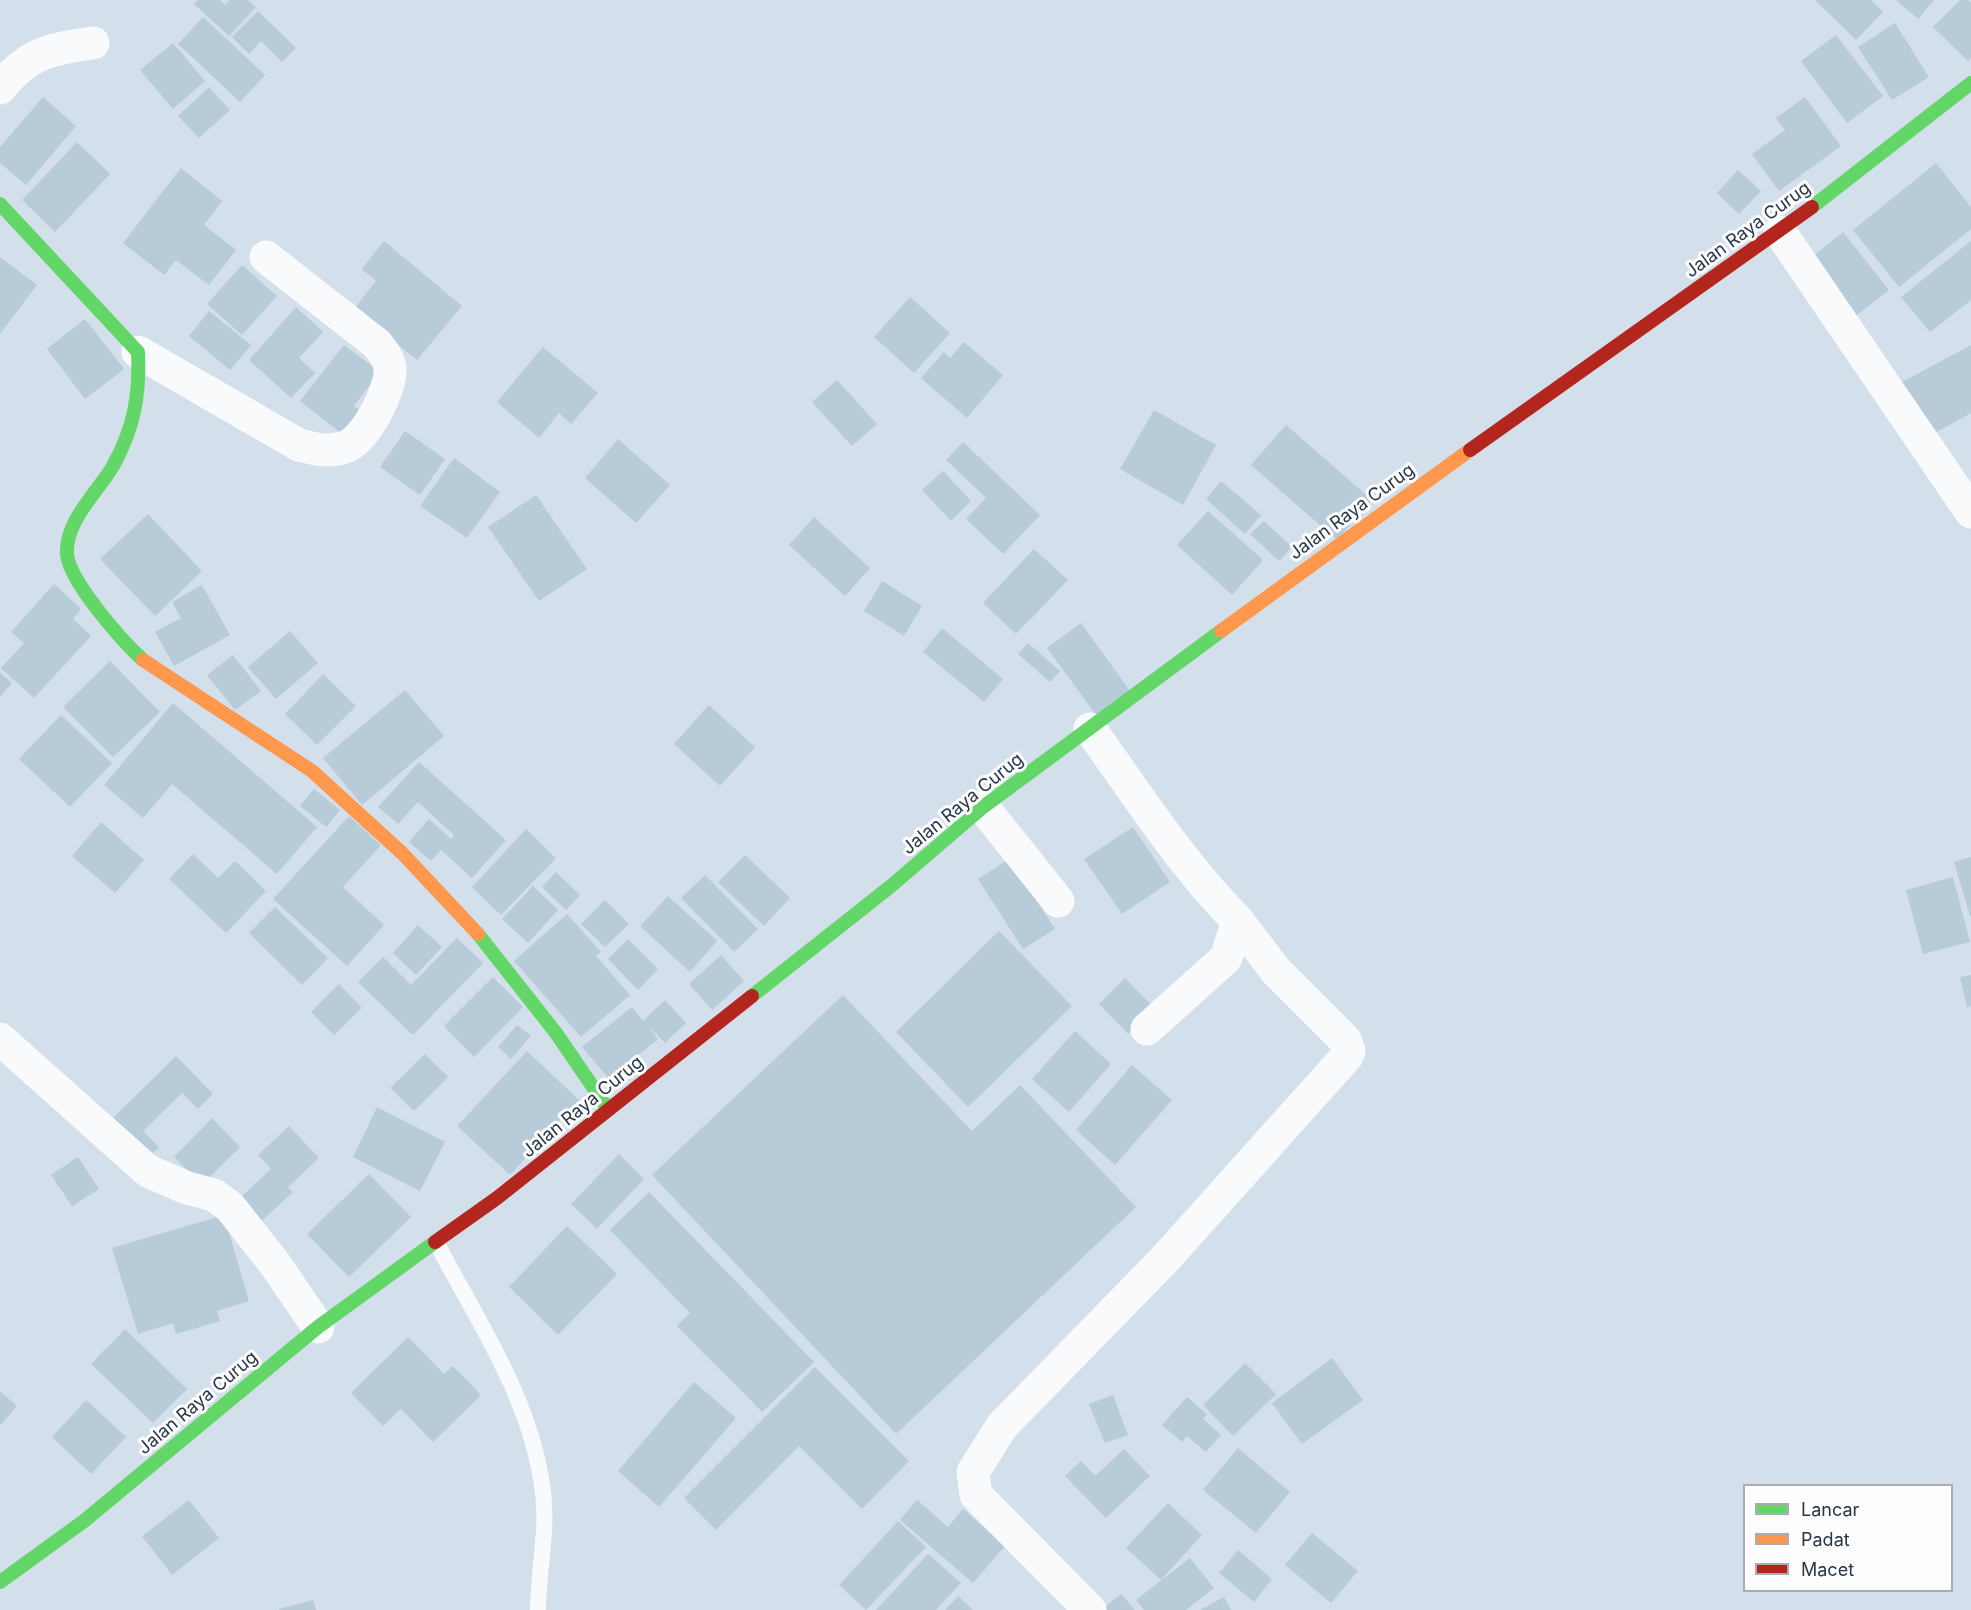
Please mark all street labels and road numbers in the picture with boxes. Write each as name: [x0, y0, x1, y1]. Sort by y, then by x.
street label: Jalan Raya Curug: [1681, 177, 1815, 283]
street label: Jalan Raya Curug: [1285, 459, 1419, 565]
street label: Jalan Raya Curug: [898, 749, 1028, 859]
street label: Jalan Raya Curug: [518, 1052, 648, 1162]
street label: Jalan Raya Curug: [134, 1347, 262, 1459]

